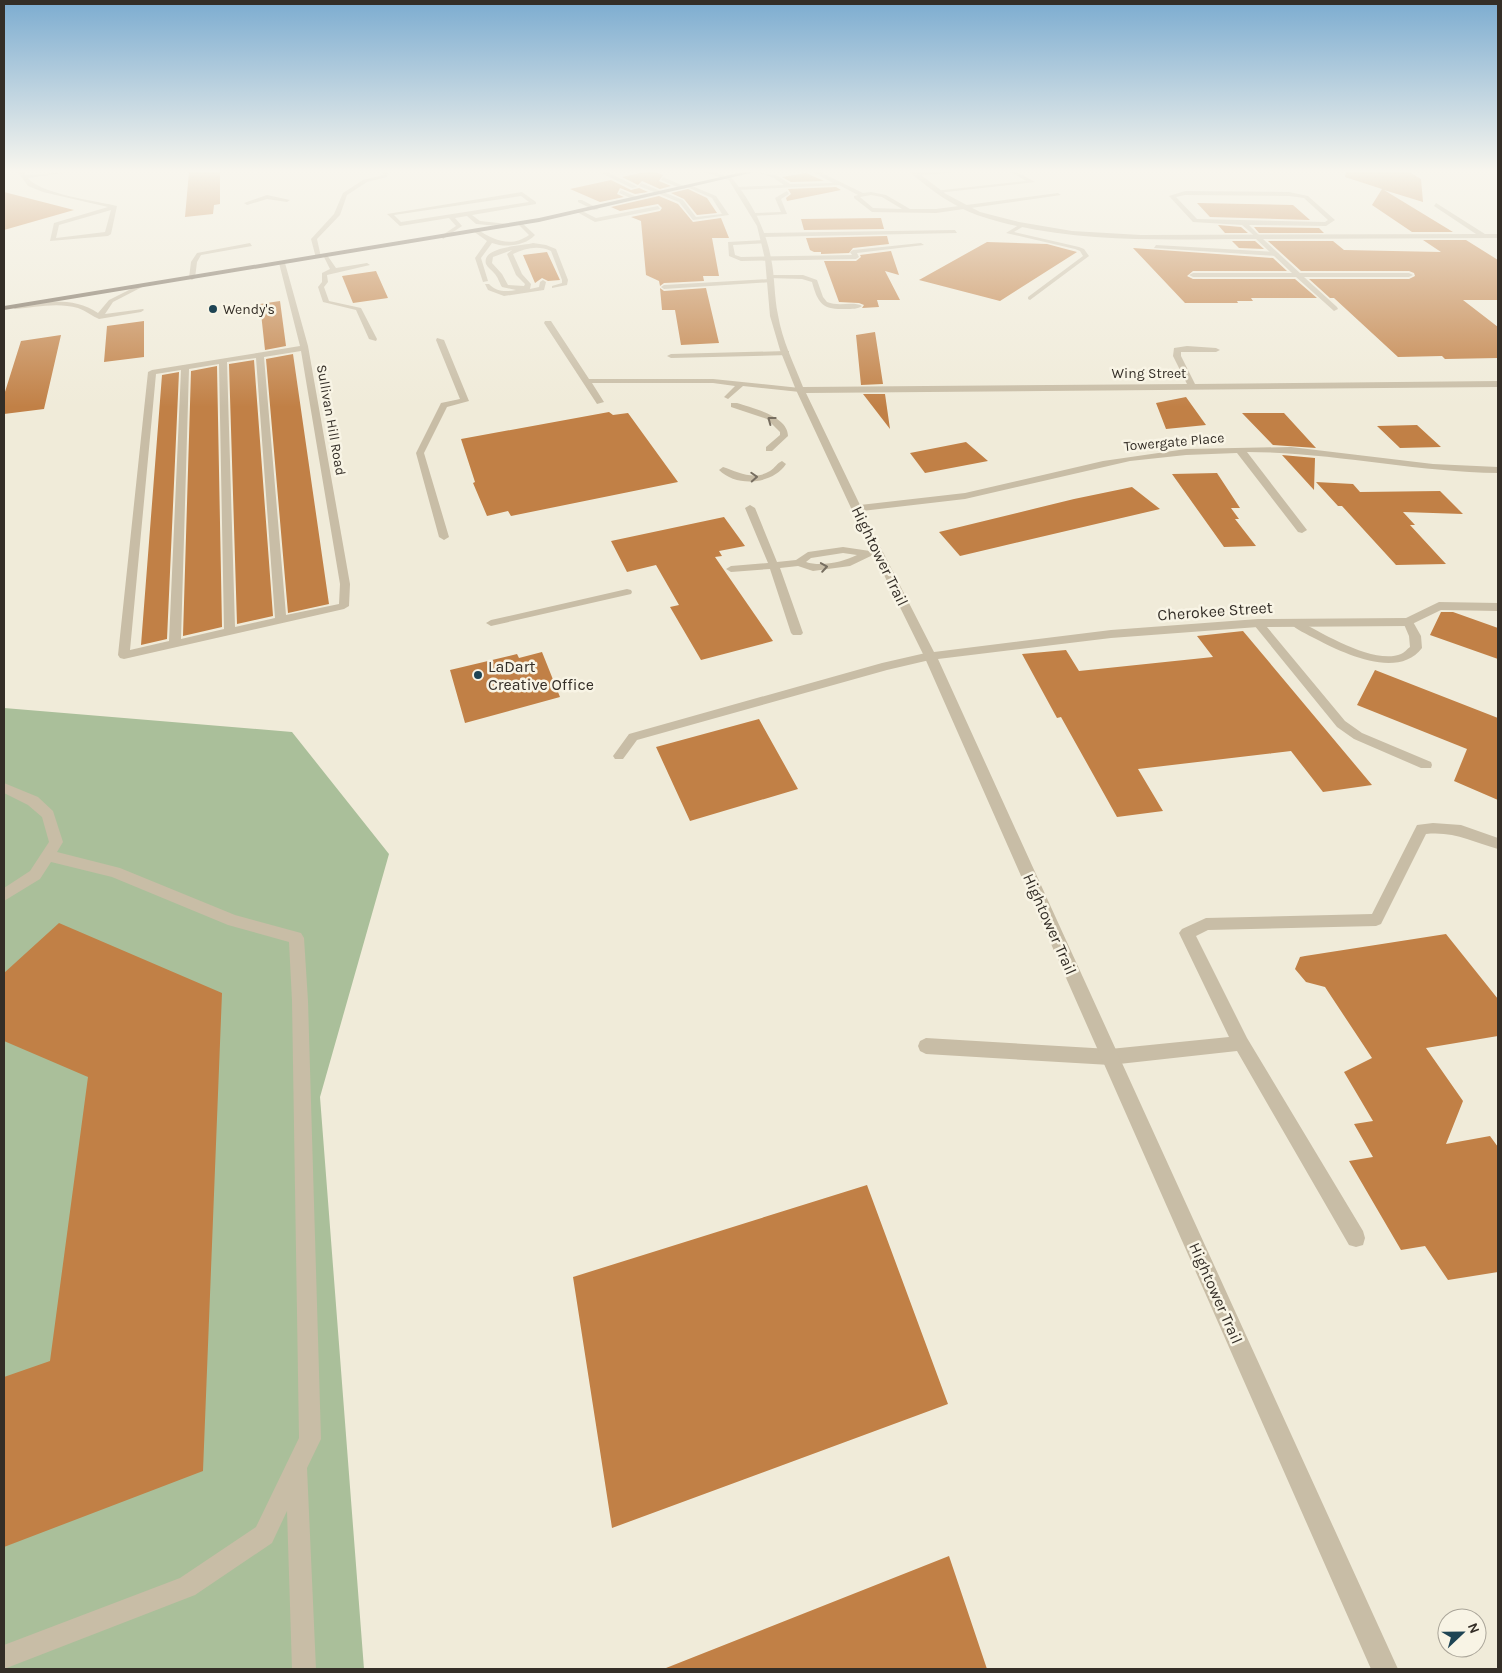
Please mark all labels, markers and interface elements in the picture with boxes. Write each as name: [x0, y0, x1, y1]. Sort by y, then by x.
place label: Wendy's: [223, 301, 275, 318]
marker: Wendy's: [207, 303, 219, 315]
street label: Sullivan Hill Road: [313, 363, 349, 477]
street label: Wing Street: [1112, 365, 1186, 382]
one-way arrow: [768, 417, 777, 426]
street label: Towergate Place: [1123, 429, 1225, 455]
one-way arrow: [750, 472, 758, 483]
street label: Hightower Trail: [848, 503, 912, 609]
one-way arrow: [820, 562, 828, 572]
street label: Cherokee Street: [1157, 597, 1273, 625]
place label: LaDart Creative Office: [488, 657, 594, 694]
marker: LaDart Creative Office: [472, 669, 484, 681]
street label: Hightower Trail: [1019, 870, 1081, 978]
street label: Hightower Trail: [1185, 1239, 1247, 1347]
north arrow: [1437, 1608, 1487, 1658]
text: N: [1464, 1620, 1483, 1636]

